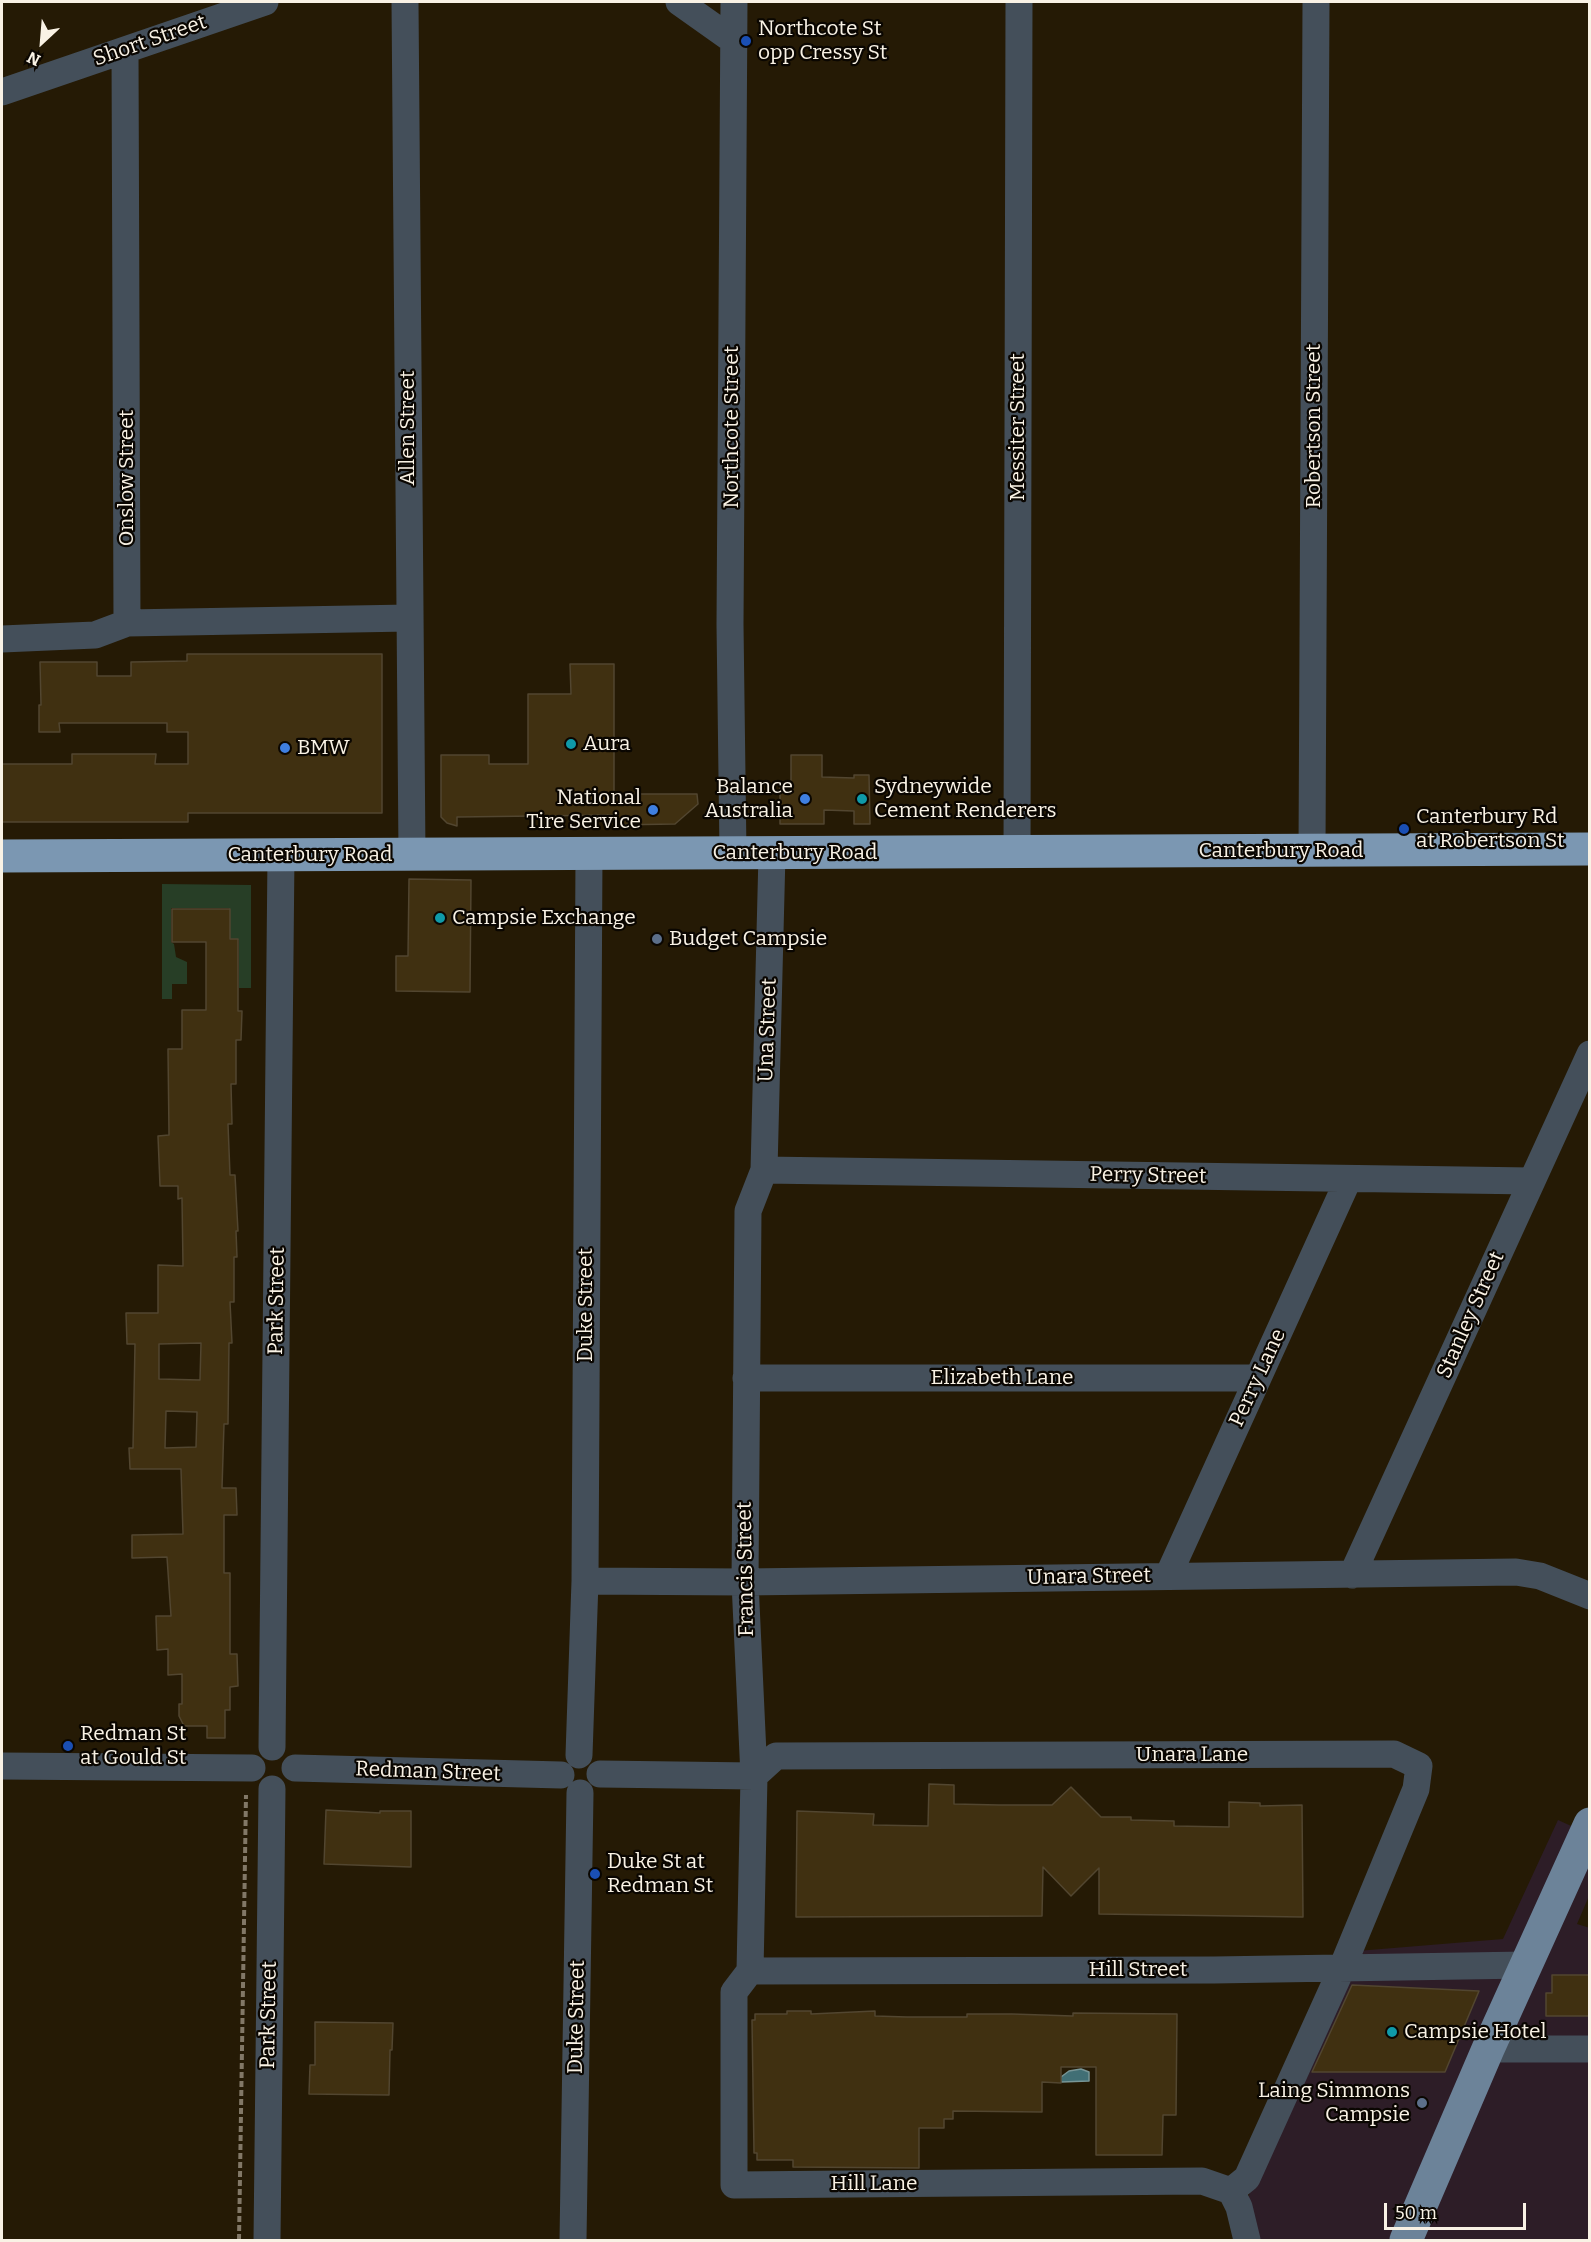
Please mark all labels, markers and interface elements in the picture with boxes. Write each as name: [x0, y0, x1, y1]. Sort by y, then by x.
street label: Short Street: [90, 10, 210, 72]
north arrow: [12, 12, 72, 72]
place label: Northcote St opp Cressy St: [758, 16, 887, 66]
marker: Northcote St opp Cressy St: [739, 34, 753, 48]
text: N: [24, 47, 44, 70]
street label: Robertson Street: [1301, 344, 1327, 508]
street label: Northcote Street: [719, 346, 745, 508]
street label: Messiter Street: [1005, 353, 1031, 501]
street label: Allen Street: [395, 371, 421, 485]
street label: Onslow Street: [114, 410, 140, 546]
place label: Aura: [583, 731, 630, 757]
place label: BMW: [297, 735, 350, 761]
marker: Aura: [564, 737, 578, 751]
marker: BMW: [278, 741, 292, 755]
place label: Balance Australia: [704, 774, 793, 824]
place label: Sydneywide Cement Renderers: [874, 774, 1056, 824]
place label: National Tire Service: [526, 785, 641, 835]
marker: Balance Australia: [798, 792, 812, 806]
marker: Sydneywide Cement Renderers: [855, 792, 869, 806]
marker: National Tire Service: [646, 803, 660, 817]
place label: Canterbury Rd at Robertson St: [1416, 804, 1565, 854]
marker: Canterbury Rd at Robertson St: [1397, 822, 1411, 836]
street label: Canterbury Road: [1198, 838, 1364, 864]
street label: Canterbury Road: [712, 840, 878, 866]
street label: Canterbury Road: [227, 842, 393, 868]
place label: Campsie Exchange: [452, 905, 636, 931]
marker: Campsie Exchange: [433, 911, 447, 925]
place label: Budget Campsie: [669, 926, 827, 952]
marker: Budget Campsie: [650, 932, 664, 946]
street label: Una Street: [754, 978, 782, 1082]
street label: Perry Street: [1089, 1162, 1207, 1190]
street label: Park Street: [263, 1247, 291, 1355]
street label: Duke Street: [573, 1248, 599, 1362]
street label: Stanley Street: [1432, 1248, 1510, 1382]
street label: Perry Lane: [1224, 1325, 1292, 1431]
street label: Elizabeth Lane: [931, 1365, 1073, 1391]
street label: Francis Street: [732, 1501, 760, 1637]
street label: Unara Street: [1027, 1563, 1151, 1591]
place label: Redman St at Gould St: [80, 1721, 186, 1771]
marker: Redman St at Gould St: [61, 1739, 75, 1753]
street label: Unara Lane: [1136, 1742, 1248, 1768]
street label: Redman Street: [355, 1757, 501, 1787]
place label: Duke St at Redman St: [607, 1849, 713, 1899]
marker: Duke St at Redman St: [588, 1867, 602, 1881]
street label: Hill Street: [1089, 1957, 1187, 1983]
street label: Duke Street: [563, 1960, 591, 2074]
street label: Park Street: [255, 1961, 283, 2069]
place label: Campsie Hotel: [1404, 2019, 1546, 2045]
marker: Campsie Hotel: [1385, 2025, 1399, 2039]
place label: Laing Simmons Campsie: [1258, 2078, 1410, 2128]
marker: Laing Simmons Campsie: [1415, 2096, 1429, 2110]
street label: Hill Lane: [831, 2171, 917, 2197]
scale bar: [1387, 2191, 1530, 2229]
text: 50 m: [1395, 2202, 1437, 2224]

